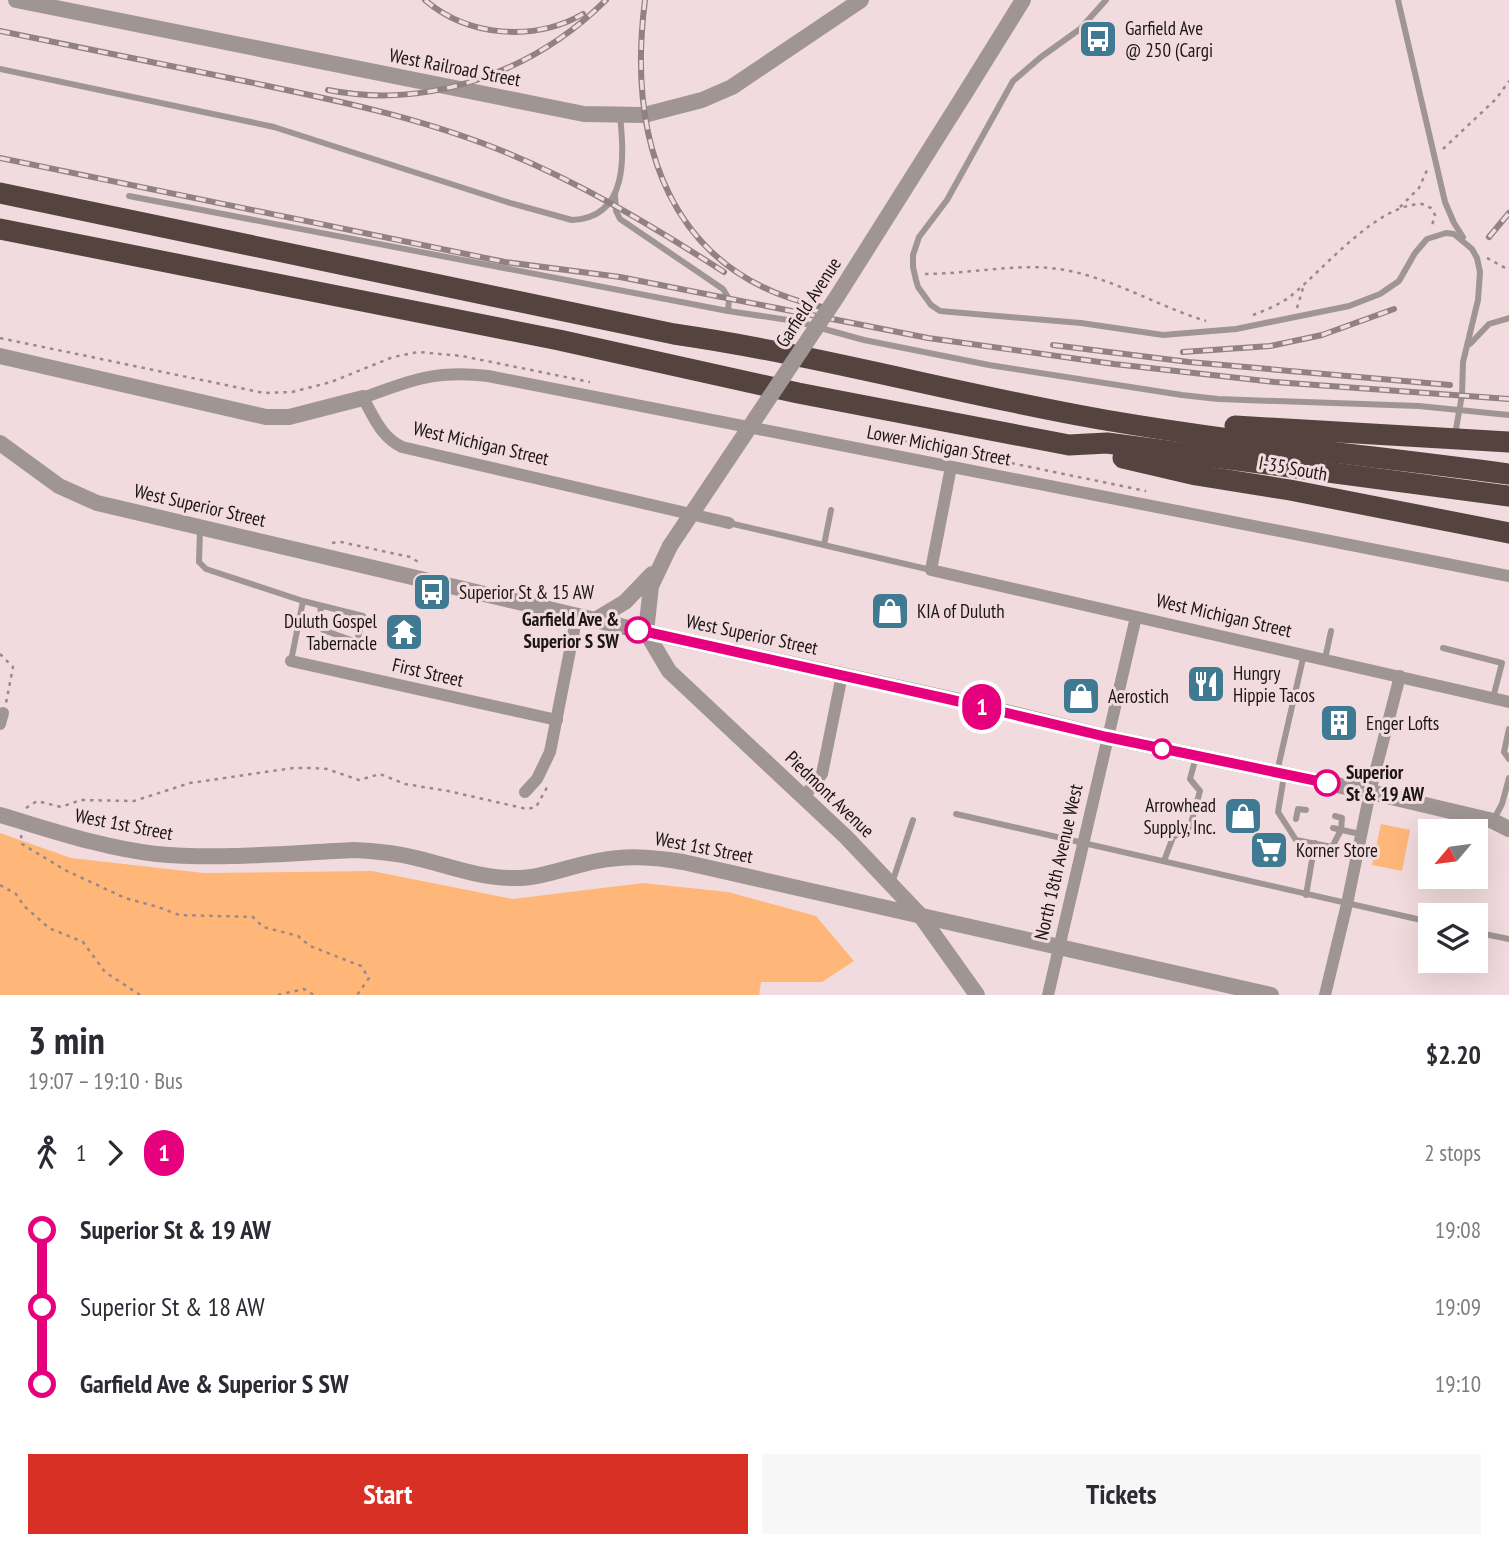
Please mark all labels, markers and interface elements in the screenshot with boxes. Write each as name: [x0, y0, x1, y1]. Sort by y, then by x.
place label: Garfield Ave @ 250 (Cargi: [1125, 16, 1213, 62]
bus stop icon: Garfield Ave @ 250 (Cargi: [1077, 18, 1119, 60]
street label: West Railroad Street: [387, 42, 524, 92]
street label: Garfield Avenue: [770, 252, 846, 352]
street label: West Michigan Street: [411, 416, 552, 470]
street label: Lower Michigan Street: [865, 419, 1014, 471]
street label: I-35 South: [1257, 450, 1329, 486]
street label: West Superior Street: [132, 478, 269, 532]
bus stop icon: Superior St & 15 AW: [411, 571, 453, 613]
place label: Superior St & 15 AW: [459, 580, 594, 604]
street label: West Michigan Street: [1154, 588, 1295, 642]
shop icon: KIA of Duluth: [869, 590, 911, 632]
place label: KIA of Duluth: [917, 599, 1005, 623]
place label: Garfield Ave & Superior S SW: [522, 607, 619, 653]
street label: West Superior Street: [684, 608, 821, 660]
place label: Duluth Gospel Tabernacle: [284, 609, 378, 655]
temple icon: Duluth Gospel Tabernacle: [383, 611, 425, 653]
marker: Garfield Ave & Superior S SW: [625, 617, 651, 643]
street label: First Street: [390, 652, 467, 692]
place label: Hungry Hippie Tacos: [1233, 661, 1315, 707]
restaurant icon: Hungry Hippie Tacos: [1185, 663, 1227, 705]
shop icon: Aerostich: [1060, 675, 1102, 717]
line badge: 1: [959, 684, 1005, 730]
place label: Aerostich: [1108, 684, 1169, 708]
text: 1: [976, 691, 988, 722]
building icon: Enger Lofts: [1318, 702, 1360, 744]
place label: Enger Lofts: [1366, 711, 1439, 735]
unlabelled marker: [1152, 739, 1172, 759]
street label: Piedmont Avenue: [780, 746, 880, 842]
place label: Superior St & 19 AW: [1346, 760, 1425, 806]
marker: Superior St & 19 AW: [1314, 770, 1340, 796]
street label: North 18th Avenue West: [1028, 781, 1088, 942]
place label: Arrowhead Supply, Inc.: [1143, 793, 1216, 839]
shop icon: Arrowhead Supply, Inc.: [1222, 795, 1264, 837]
street label: West 1st Street: [73, 803, 176, 845]
north arrow: [1418, 819, 1488, 889]
map controls: [1418, 819, 1488, 973]
street label: West 1st Street: [653, 826, 756, 868]
supermarket icon: Korner Store: [1248, 829, 1290, 871]
place label: Korner Store: [1296, 838, 1378, 862]
button: layers: [1418, 903, 1488, 973]
text: 3 min: [28, 1015, 105, 1064]
text: $2.20: [1426, 1038, 1481, 1071]
text: 19:07 – 19:10 · Bus: [28, 1066, 183, 1095]
icon: walk: [28, 1134, 66, 1172]
icon: forward: [96, 1134, 134, 1172]
text: 1: [158, 1137, 170, 1168]
text: 1: [76, 1138, 86, 1167]
text: 2 stops: [1424, 1138, 1481, 1167]
text: Superior St & 19 AW: [80, 1213, 271, 1246]
text: 19:08: [1435, 1215, 1481, 1244]
text: Superior St & 18 AW: [80, 1290, 265, 1323]
text: 19:09: [1435, 1292, 1481, 1321]
text: Garfield Ave & Superior S SW: [80, 1367, 349, 1400]
text: 19:10: [1435, 1369, 1481, 1398]
button: Start: [28, 1454, 748, 1534]
button: Tickets: [762, 1454, 1481, 1534]

